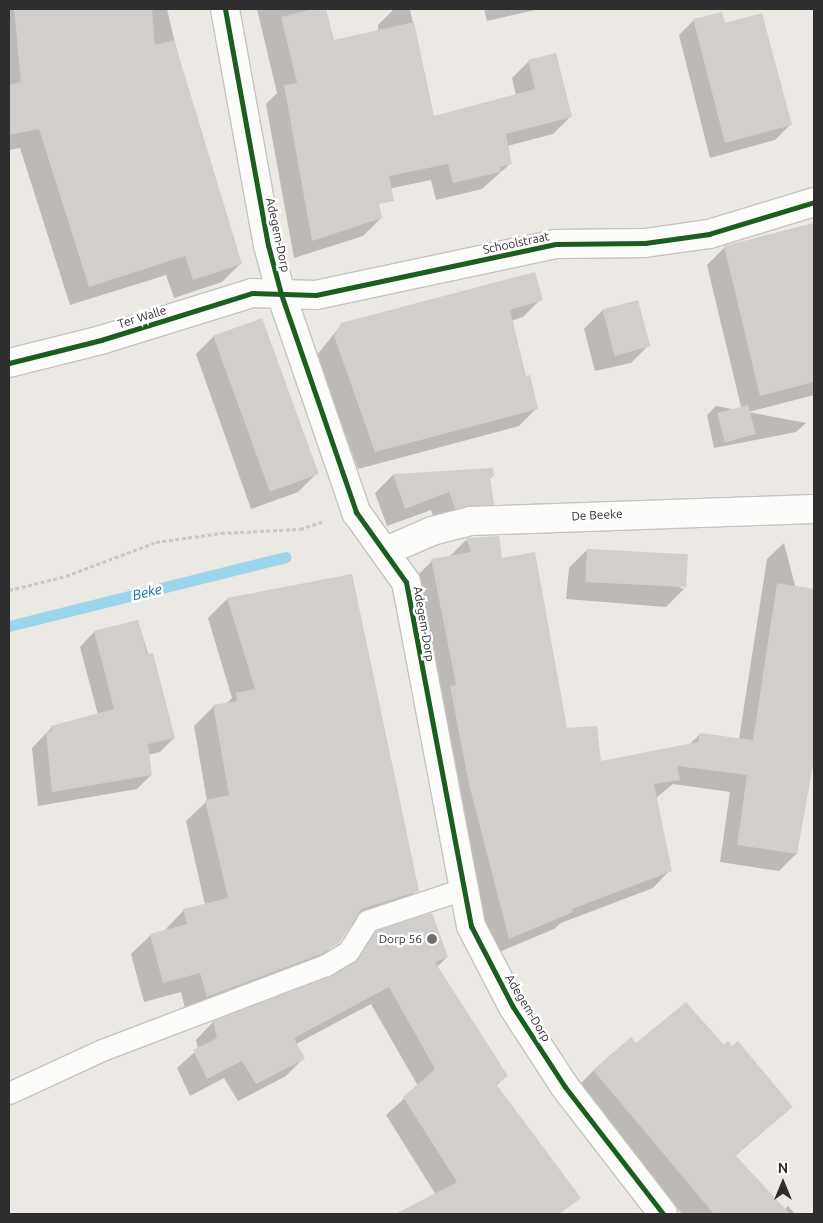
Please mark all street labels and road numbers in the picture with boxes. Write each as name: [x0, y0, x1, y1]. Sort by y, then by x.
street label: Adegem-Dorp: [263, 196, 293, 274]
street label: Schoolstraat: [482, 229, 550, 257]
street label: Ter Walle: [116, 303, 168, 331]
street label: De Beeke: [571, 506, 623, 524]
street label: Adegem-Dorp: [410, 585, 438, 663]
street label: Adegem-Dorp: [502, 972, 554, 1044]

